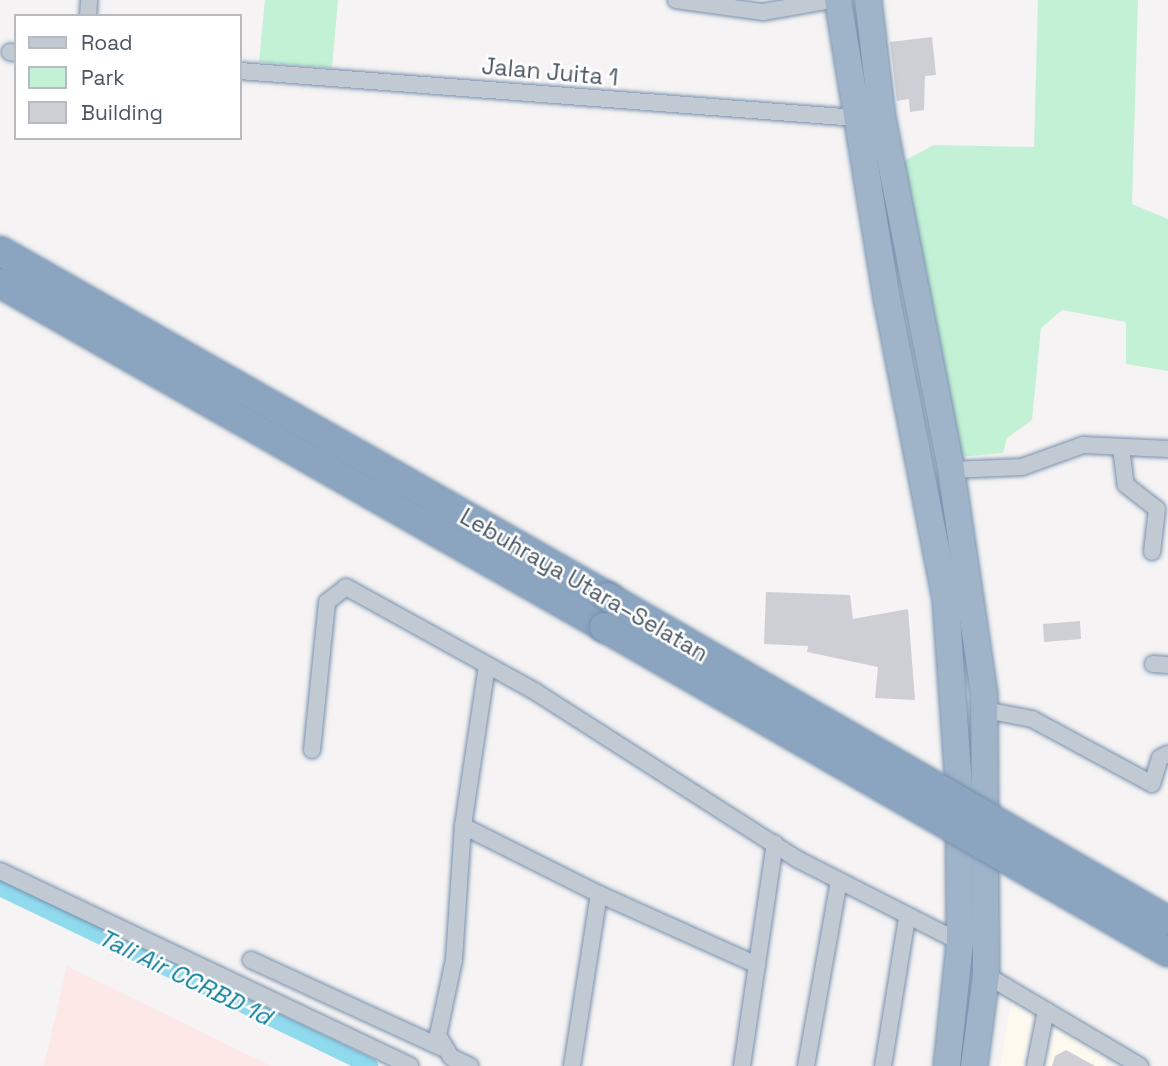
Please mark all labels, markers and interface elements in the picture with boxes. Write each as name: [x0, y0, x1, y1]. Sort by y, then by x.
legend: [14, 14, 242, 140]
text: Road: [81, 29, 133, 56]
street label: Jalan Juita 1: [480, 52, 620, 92]
text: Park: [81, 64, 125, 91]
text: Building: [81, 99, 163, 126]
street label: Lebuhraya Utara–Selatan: [455, 503, 713, 667]
water label: Tali Air CCRBD 1d: [94, 923, 276, 1031]

